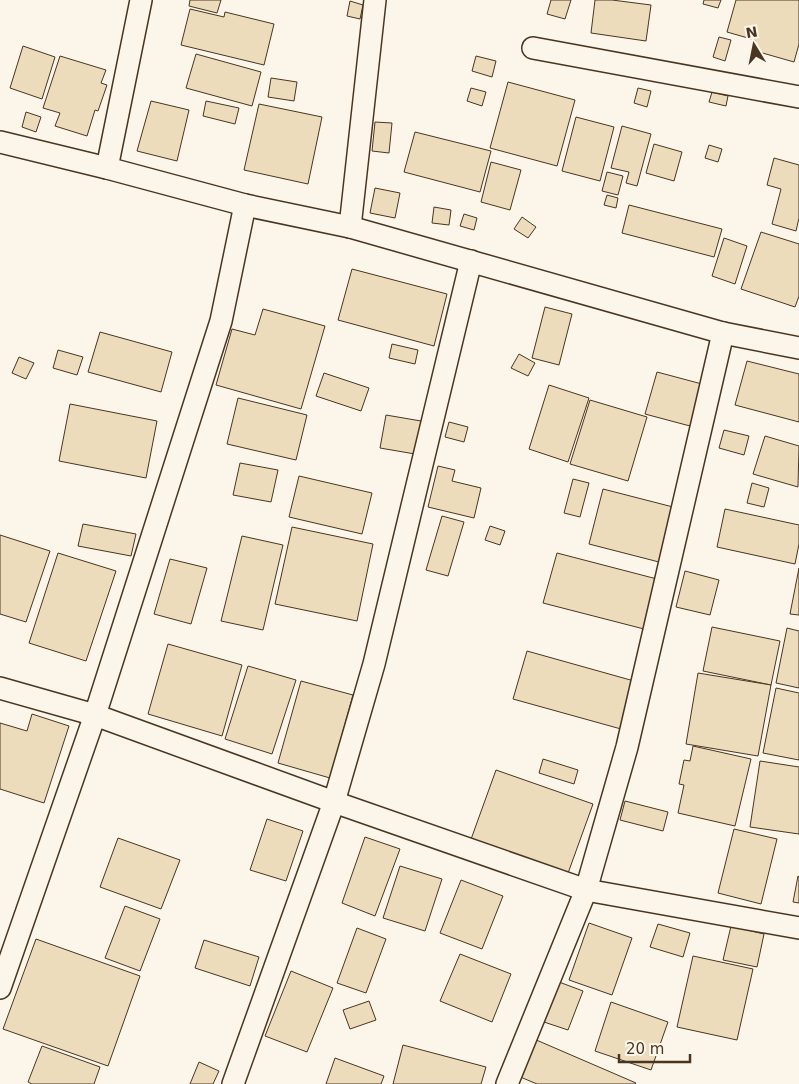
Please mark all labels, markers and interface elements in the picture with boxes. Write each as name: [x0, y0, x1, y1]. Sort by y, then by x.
north arrow: [729, 20, 779, 70]
text: N: [745, 23, 759, 41]
scale bar: [619, 1032, 690, 1064]
text: 20 m: [626, 1040, 664, 1058]

